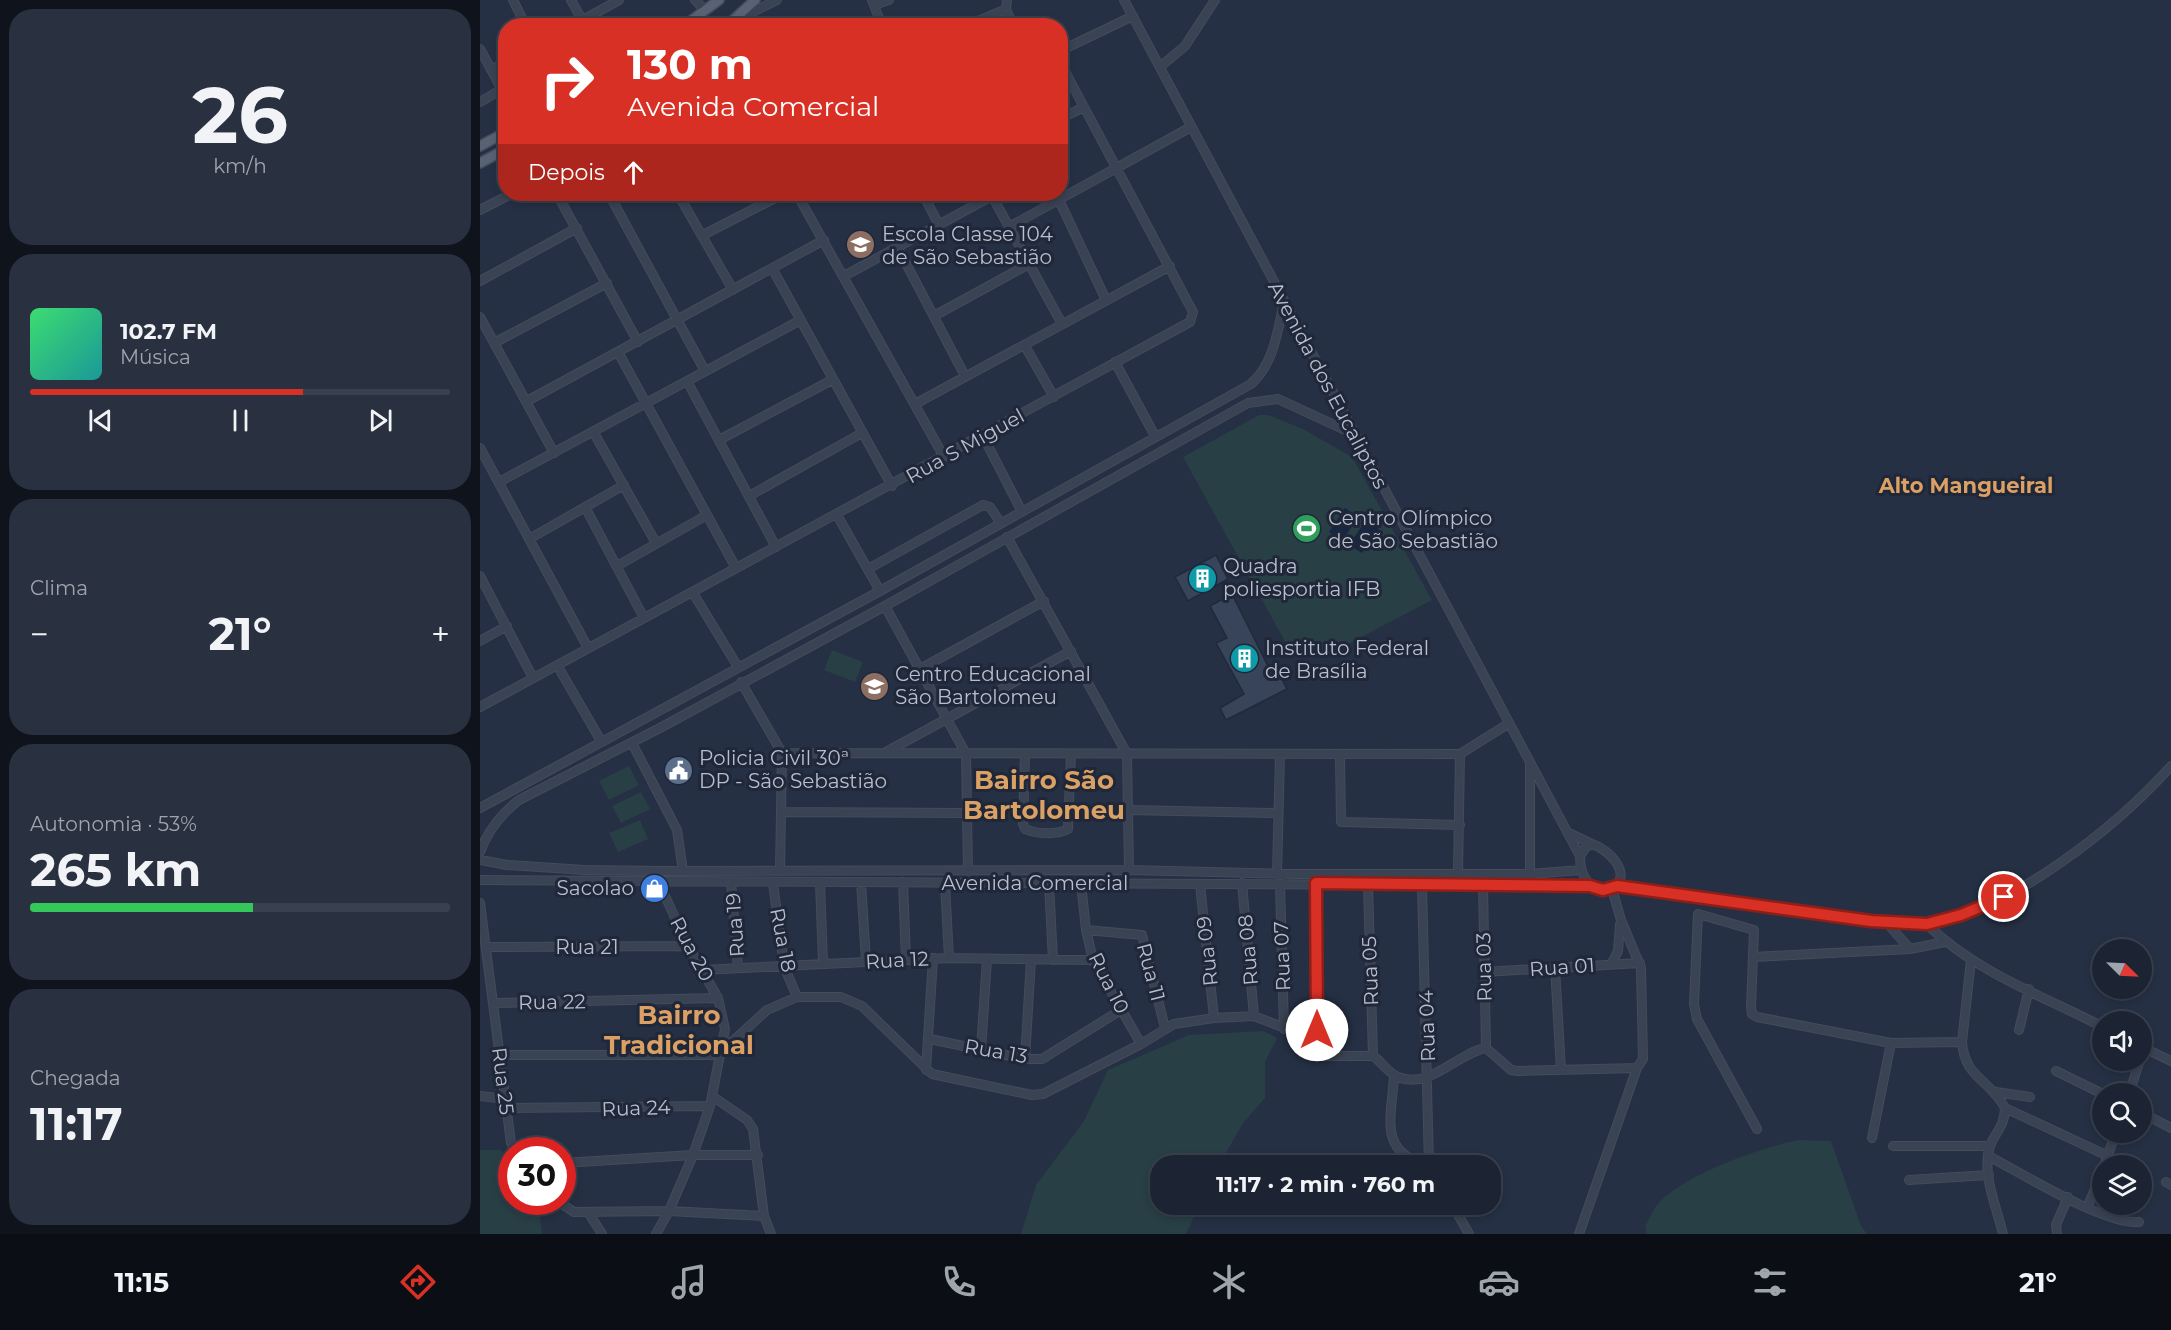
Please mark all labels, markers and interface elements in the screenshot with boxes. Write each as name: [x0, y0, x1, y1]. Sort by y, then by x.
text: 130 m: [627, 38, 753, 90]
icon: right: [528, 42, 606, 120]
text: 26: [192, 67, 288, 163]
text: Avenida Comercial: [627, 90, 879, 123]
text: km/h: [213, 154, 267, 178]
icon: ahead: [617, 156, 650, 189]
text: Depois: [528, 159, 605, 186]
place label: Escola Classe 104 de São Sebastião: [882, 222, 1053, 269]
school or university icon: Escola Classe 104 de São Sebastião: [845, 229, 877, 261]
street label: Avenida dos Eucaliptos: [1263, 277, 1393, 493]
text: 102.7 FM: [120, 318, 217, 345]
text: Música: [120, 345, 191, 369]
icon: previous: [84, 404, 117, 437]
icon: pause: [224, 404, 257, 437]
icon: next: [364, 404, 397, 437]
street label: Rua S Miguel: [902, 404, 1028, 488]
district label: Alto Mangueiral: [1878, 473, 2053, 498]
place label: Centro Olímpico de São Sebastião: [1328, 506, 1498, 553]
sports icon: Centro Olímpico de São Sebastião: [1291, 513, 1323, 545]
place label: Quadra poliesportia IFB: [1223, 554, 1380, 601]
building icon: Quadra poliesportia IFB: [1186, 562, 1218, 594]
text: Clima: [30, 576, 88, 600]
text: 21°: [208, 606, 272, 661]
text: −: [30, 614, 49, 654]
text: +: [431, 614, 450, 654]
place label: Instituto Federal de Brasília: [1265, 636, 1429, 683]
building icon: Instituto Federal de Brasília: [1228, 643, 1260, 675]
place label: Centro Educacional São Bartolomeu: [895, 662, 1091, 709]
school or university icon: Centro Educacional São Bartolomeu: [858, 670, 890, 702]
place label: Policia Civil 30ª DP - São Sebastião: [699, 746, 887, 793]
public building icon: Policia Civil 30ª DP - São Sebastião: [662, 754, 694, 786]
district label: Bairro São Bartolomeu: [963, 764, 1125, 826]
text: Autonomia · 53%: [30, 812, 197, 836]
text: 265 km: [30, 842, 201, 897]
street label: Avenida Comercial: [942, 871, 1128, 895]
pin: [1978, 871, 2029, 922]
shop icon: Sacolao: [639, 872, 671, 904]
place label: Sacolao: [557, 876, 634, 900]
icon: arrive: [1987, 880, 2020, 913]
street label: Rua 19: [721, 892, 749, 958]
street label: Rua 18: [765, 906, 801, 974]
street label: Rua 20: [665, 913, 719, 985]
street label: Rua 08: [1233, 914, 1263, 986]
street label: Rua 09: [1191, 915, 1223, 987]
street label: Rua 07: [1269, 921, 1295, 991]
street label: Rua 03: [1471, 932, 1497, 1002]
street label: Rua 21: [555, 935, 619, 959]
street label: Rua 05: [1357, 936, 1383, 1006]
north arrow: [2092, 939, 2152, 999]
map controls: [2092, 939, 2152, 1215]
street label: Rua 11: [1132, 940, 1170, 1004]
street label: Rua 12: [865, 946, 929, 974]
street label: Rua 10: [1083, 948, 1135, 1018]
street label: Rua 01: [1529, 953, 1595, 981]
street label: Rua 22: [518, 989, 586, 1015]
street label: Rua 04: [1414, 990, 1440, 1062]
position arrow: [1285, 998, 1349, 1062]
district label: Bairro Tradicional: [604, 999, 754, 1061]
button: sound: [2092, 1011, 2152, 1071]
street label: Rua 13: [963, 1034, 1029, 1068]
street label: Rua 25: [487, 1046, 519, 1116]
text: Chegada: [30, 1066, 121, 1090]
button: search: [2092, 1083, 2152, 1143]
street label: Rua 24: [601, 1095, 671, 1121]
text: 11:17: [30, 1096, 123, 1151]
speed limit sign: 30: [498, 1137, 576, 1215]
button: layers: [2092, 1155, 2152, 1215]
text: 11:17 · 2 min · 760 m: [1216, 1171, 1435, 1198]
icon: directions: [397, 1261, 439, 1303]
icon: music: [668, 1261, 710, 1303]
icon: phone: [938, 1261, 980, 1303]
icon: climate: [1208, 1261, 1250, 1303]
icon: car: [1478, 1261, 1520, 1303]
icon: filters: [1749, 1261, 1791, 1303]
text: 11:15: [114, 1266, 169, 1299]
text: 21°: [2019, 1266, 2057, 1299]

